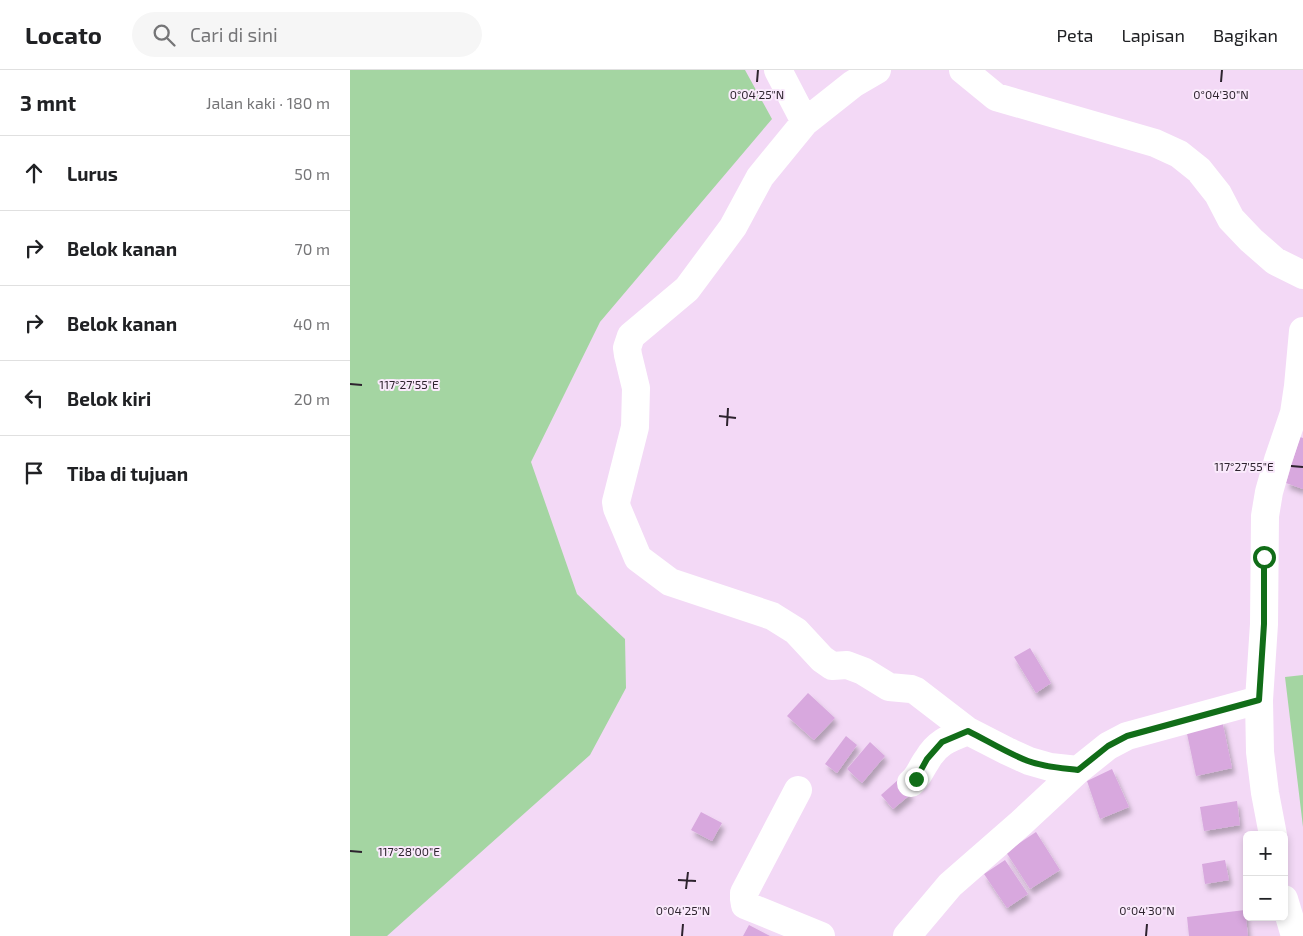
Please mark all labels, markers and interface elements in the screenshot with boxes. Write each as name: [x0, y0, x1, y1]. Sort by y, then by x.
search box: [132, 12, 482, 57]
text: Locato: [25, 20, 102, 49]
icon: search: [150, 21, 178, 49]
text: Cari di sini: [190, 23, 278, 46]
text: Peta: [1056, 24, 1093, 46]
text: Lapisan: [1121, 24, 1185, 46]
text: Bagikan: [1213, 24, 1278, 46]
text: 0°04'25"N: [730, 87, 784, 101]
text: 0°04'30"N: [1193, 87, 1249, 101]
text: 3 mnt: [20, 90, 76, 115]
text: Jalan kaki · 180 m: [206, 93, 330, 112]
icon: ahead: [20, 159, 48, 187]
text: Lurus: [67, 162, 118, 185]
text: 50 m: [294, 164, 330, 183]
icon: right: [20, 234, 48, 262]
text: Belok kanan: [67, 237, 177, 260]
text: 70 m: [295, 239, 330, 258]
icon: right: [20, 309, 48, 337]
text: Belok kanan: [67, 312, 177, 335]
text: 40 m: [293, 314, 330, 333]
text: 117°27'55"E: [379, 377, 439, 391]
icon: left: [20, 384, 48, 412]
text: Belok kiri: [67, 387, 151, 410]
text: 20 m: [294, 389, 330, 408]
icon: arrive: [20, 459, 48, 487]
text: 117°27'55"E: [1214, 459, 1274, 473]
text: Tiba di tujuan: [67, 462, 188, 485]
route start: [1253, 546, 1276, 569]
route end: [905, 768, 928, 791]
map controls: [1243, 831, 1288, 921]
button: +: [1243, 831, 1288, 876]
text: 117°28'00"E: [378, 844, 440, 858]
button: −: [1243, 876, 1288, 921]
text: 0°04'25"N: [656, 903, 710, 917]
text: 0°04'30"N: [1119, 903, 1175, 917]

